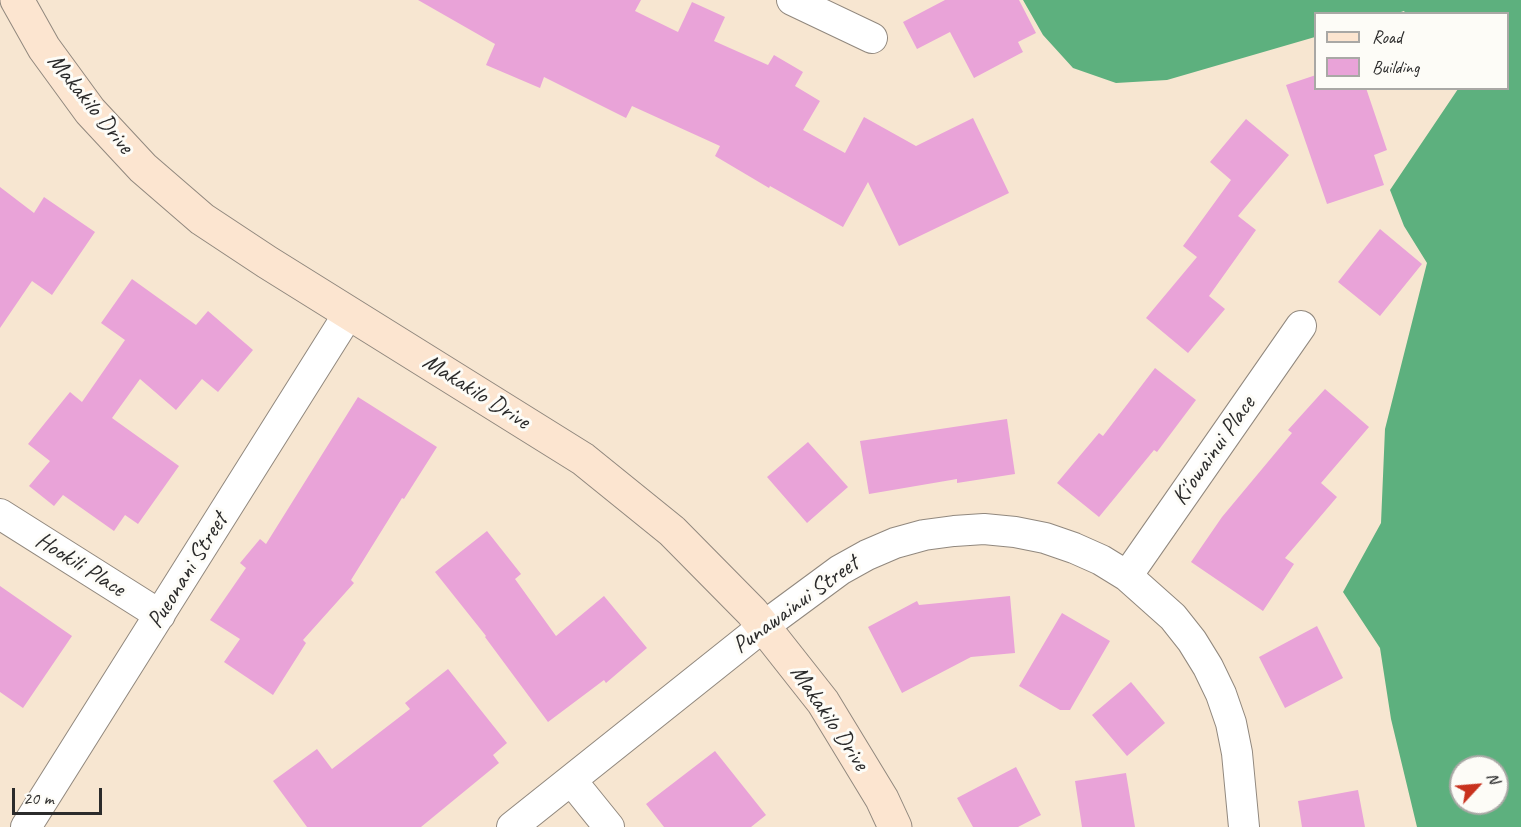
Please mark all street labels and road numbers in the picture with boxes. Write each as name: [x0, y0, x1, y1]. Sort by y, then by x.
street label: Makakilo Drive: [41, 48, 139, 160]
street label: Makakilo Drive: [417, 348, 535, 436]
street label: Ki'owainui Place: [1166, 391, 1262, 511]
street label: Pueonani Street: [141, 508, 235, 634]
street label: Hookili Place: [30, 526, 130, 604]
street label: Punawainui Street: [727, 550, 865, 660]
street label: Makakilo Drive: [783, 660, 875, 776]

